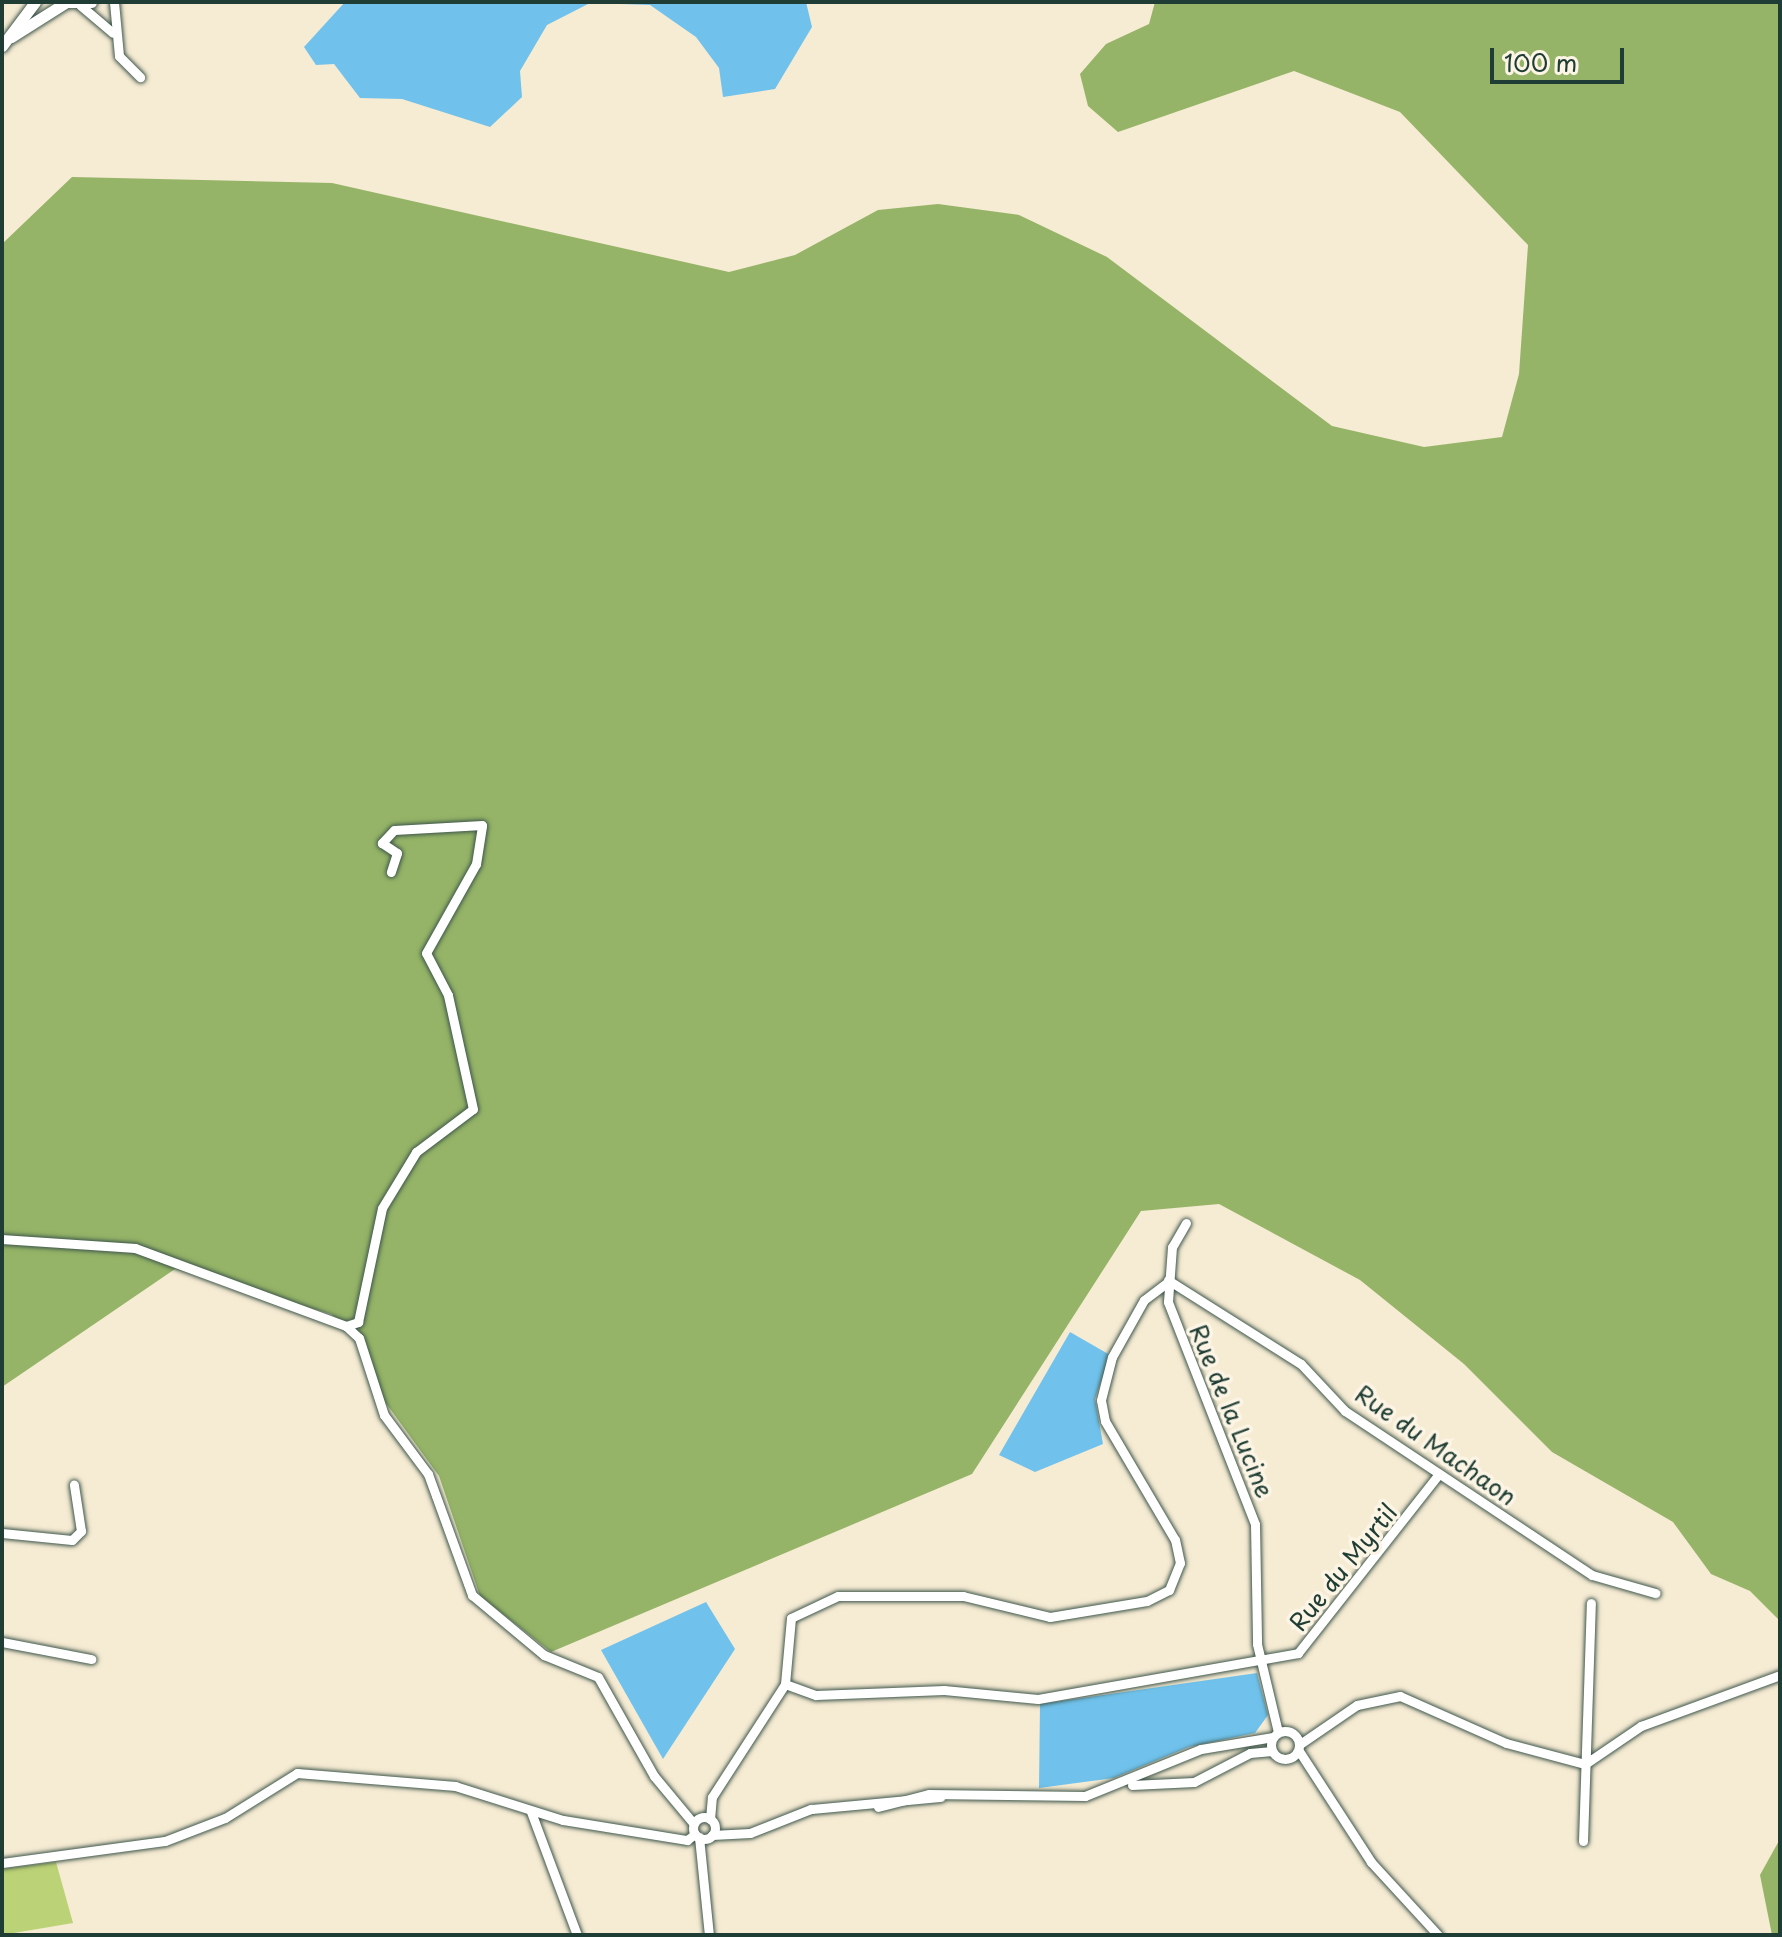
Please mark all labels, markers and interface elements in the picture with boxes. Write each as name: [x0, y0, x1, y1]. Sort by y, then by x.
scale bar: [1494, 32, 1628, 82]
text: 100 m: [1504, 44, 1577, 80]
street label: Rue de la Lucine: [1183, 1318, 1281, 1504]
street label: Rue du Machaon: [1349, 1378, 1523, 1512]
street label: Rue du Myrtil: [1282, 1496, 1404, 1638]

